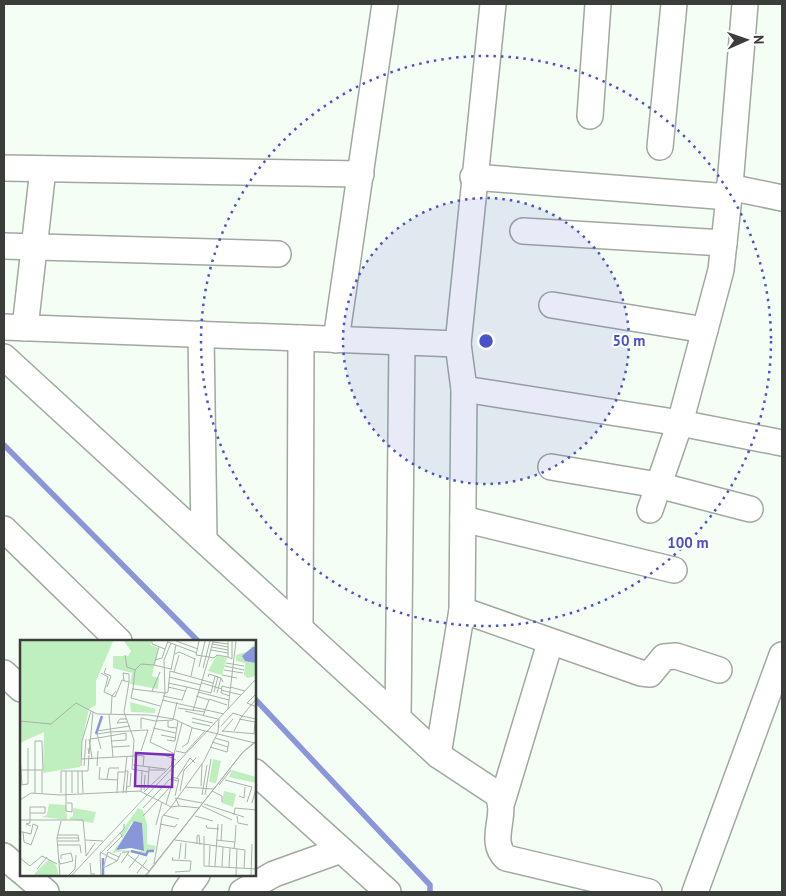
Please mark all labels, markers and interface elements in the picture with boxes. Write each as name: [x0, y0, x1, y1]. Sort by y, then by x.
north arrow: [721, 15, 771, 65]
text: N: [750, 35, 768, 44]
text: 50 m: [613, 331, 645, 350]
centre of rings: [477, 332, 495, 350]
text: 100 m: [667, 533, 709, 552]
inset map: [20, 640, 256, 876]

